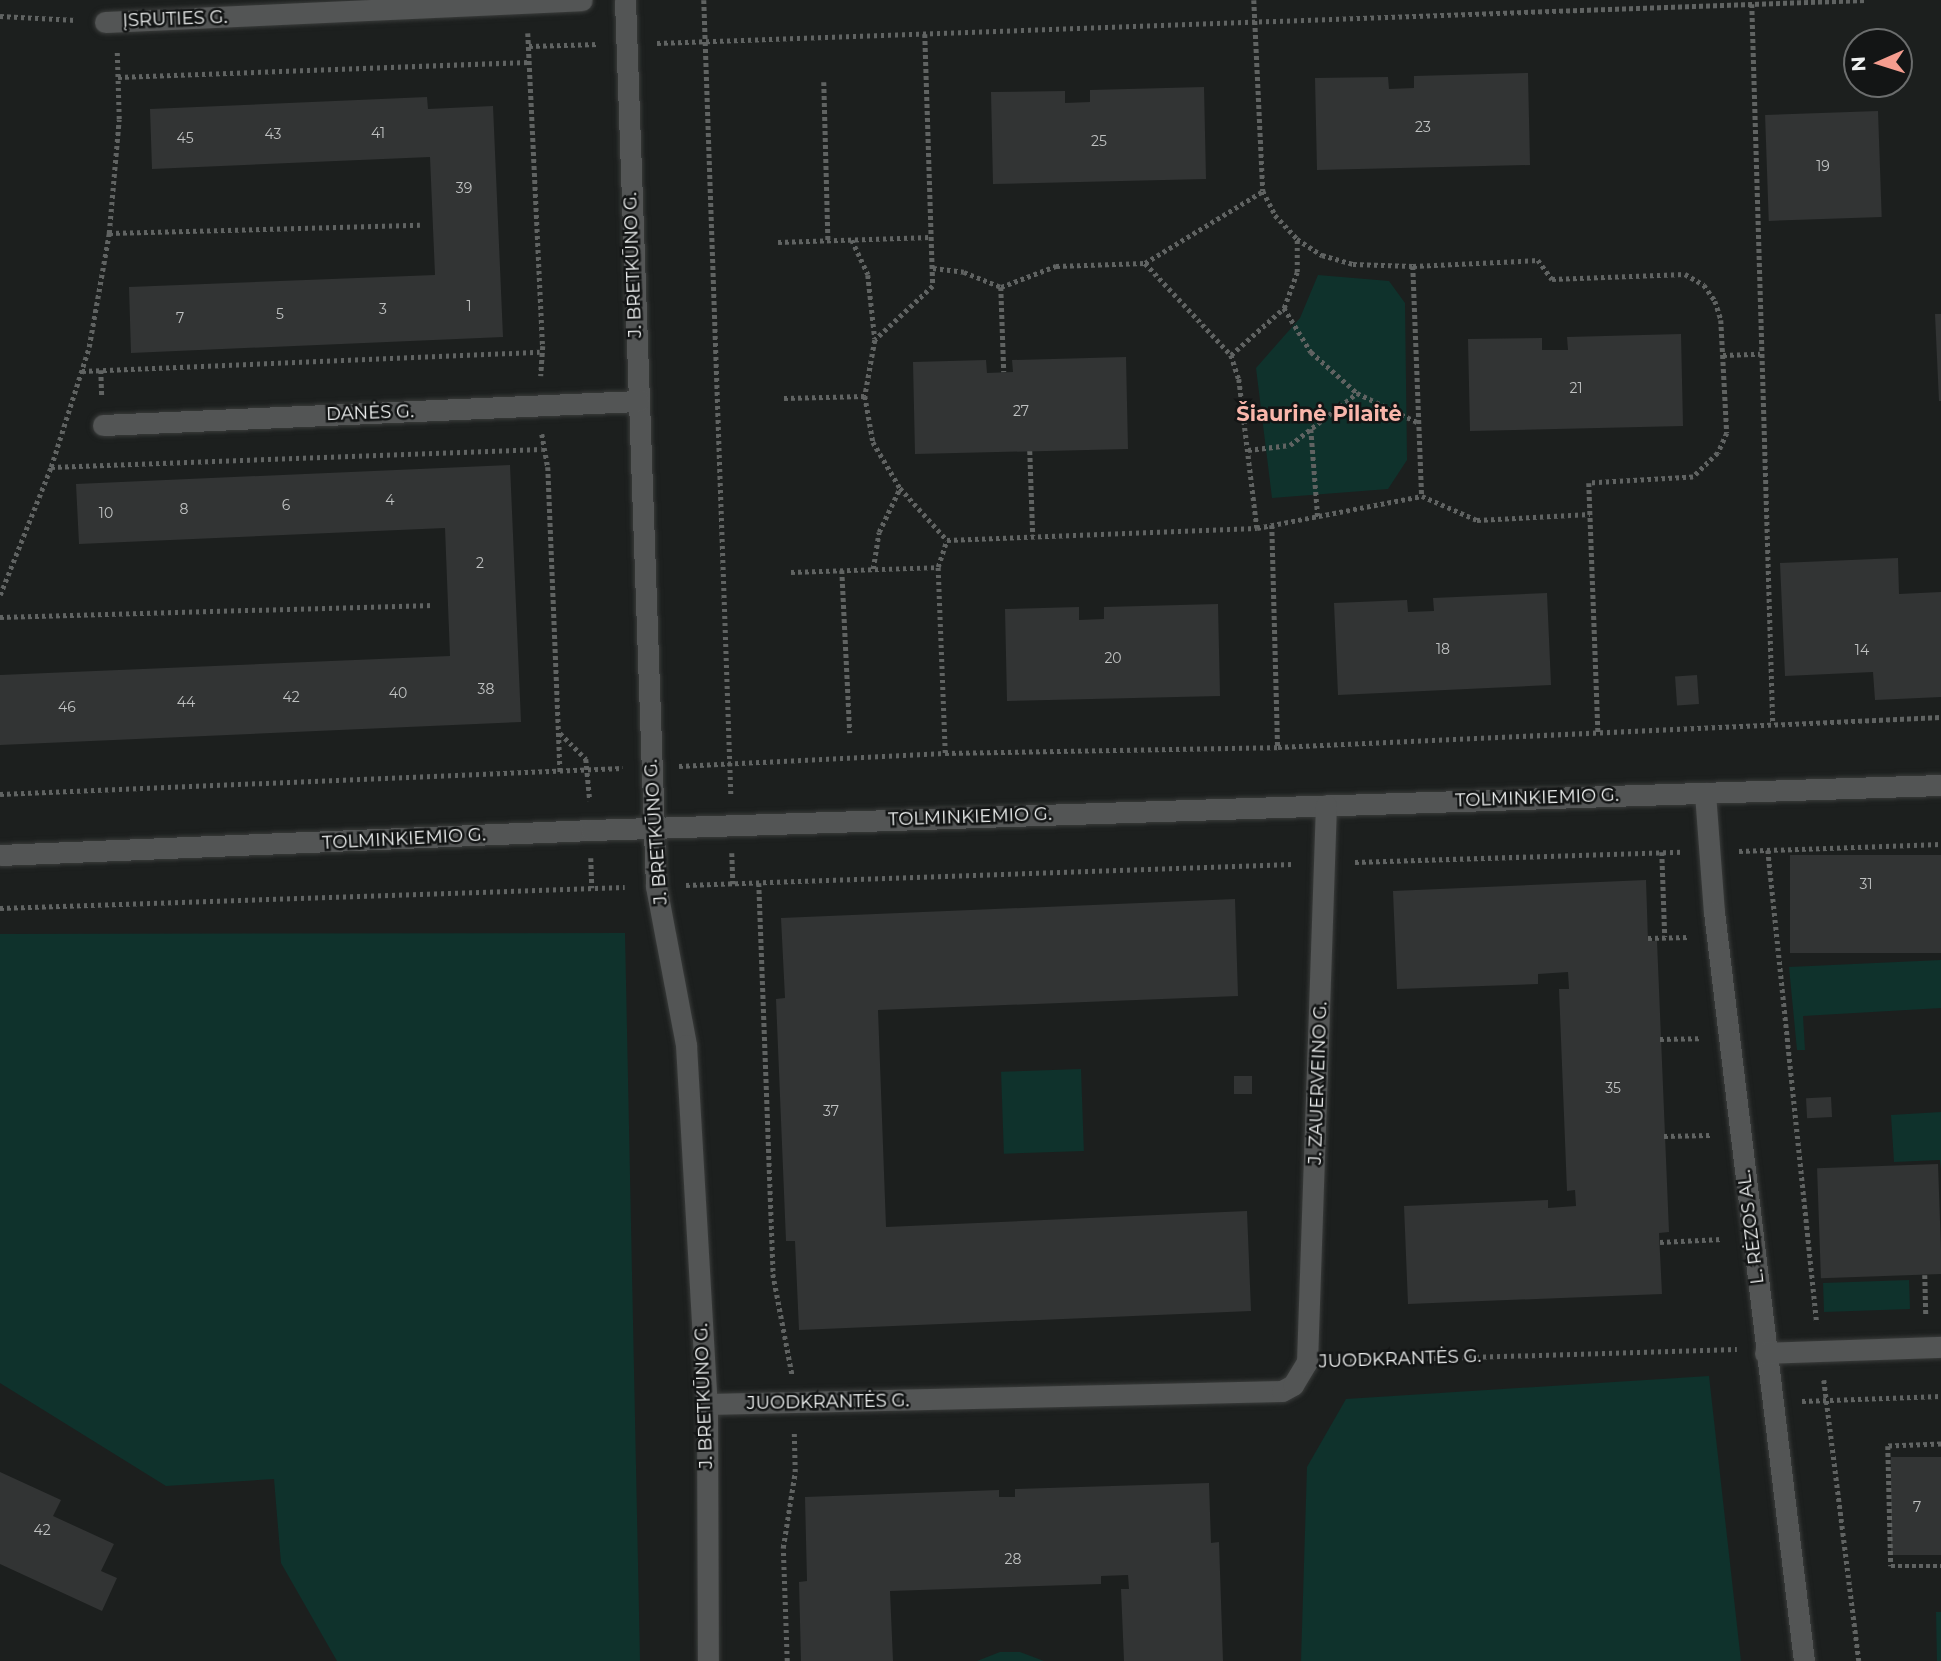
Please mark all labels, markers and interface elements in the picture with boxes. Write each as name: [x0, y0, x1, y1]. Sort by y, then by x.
street label: ĮSRUTIES G.: [122, 6, 228, 32]
north arrow: [1843, 28, 1913, 98]
text: N: [1847, 56, 1870, 72]
house number: 23: [1415, 119, 1431, 135]
house number: 41: [371, 125, 385, 141]
house number: 43: [265, 126, 281, 142]
house number: 45: [176, 130, 194, 146]
house number: 25: [1091, 133, 1107, 149]
house number: 19: [1816, 158, 1830, 174]
house number: 39: [456, 180, 472, 196]
street label: J. BRETKŪNO G.: [620, 192, 646, 338]
house number: 1: [466, 298, 472, 314]
house number: 3: [379, 301, 387, 317]
house number: 5: [276, 306, 284, 322]
house number: 7: [176, 310, 184, 326]
house number: 21: [1569, 380, 1583, 396]
street label: DANĖS G.: [326, 401, 414, 425]
district label: Šiaurinė Pilaitė: [1236, 401, 1402, 427]
house number: 27: [1013, 403, 1029, 419]
house number: 4: [385, 492, 395, 508]
house number: 6: [282, 497, 290, 513]
house number: 8: [180, 501, 188, 517]
house number: 10: [99, 505, 113, 521]
house number: 2: [476, 555, 484, 571]
house number: 18: [1436, 641, 1450, 657]
house number: 14: [1855, 642, 1869, 658]
house number: 20: [1104, 650, 1122, 666]
house number: 38: [478, 681, 494, 697]
house number: 40: [389, 685, 407, 701]
house number: 42: [282, 689, 300, 705]
house number: 44: [177, 694, 195, 710]
house number: 46: [58, 699, 76, 715]
street label: J. BRETKŪNO G.: [640, 759, 672, 905]
street label: TOLMINKIEMIO G.: [1455, 784, 1619, 812]
street label: TOLMINKIEMIO G.: [888, 803, 1052, 831]
street label: TOLMINKIEMIO G.: [322, 824, 486, 854]
house number: 31: [1860, 876, 1872, 892]
street label: J. ZAUERVEINO G.: [1304, 1001, 1332, 1165]
house number: 35: [1605, 1080, 1621, 1096]
house number: 37: [823, 1103, 839, 1119]
street label: L. RĖZOS AL.: [1733, 1169, 1769, 1285]
street label: J. BRETKŪNO G.: [691, 1323, 717, 1469]
street label: JUODKRANTĖS G.: [1318, 1345, 1482, 1373]
street label: JUODKRANTĖS G.: [746, 1390, 910, 1414]
house number: 7: [1913, 1499, 1921, 1515]
house number: 42: [33, 1522, 51, 1538]
house number: 28: [1005, 1551, 1021, 1567]

